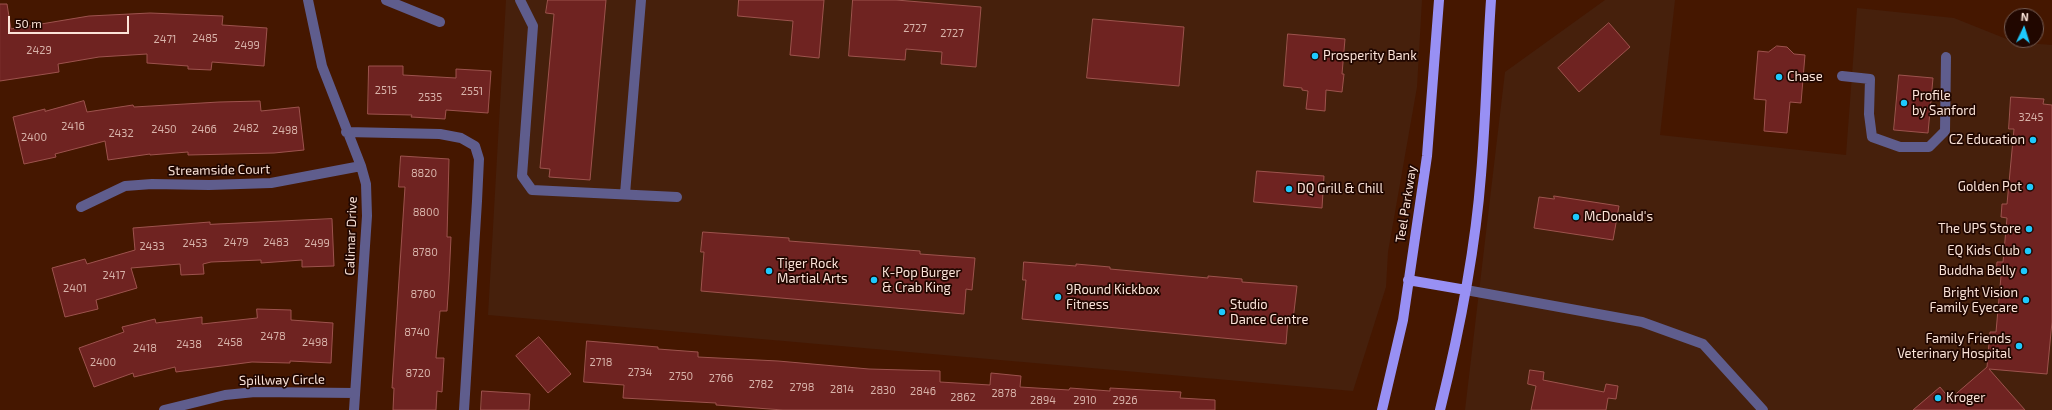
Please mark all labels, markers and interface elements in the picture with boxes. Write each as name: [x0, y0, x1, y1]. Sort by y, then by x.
scale bar: [10, 8, 131, 34]
north arrow: [2004, 8, 2044, 48]
text: N: [2020, 10, 2029, 23]
text: 50 m: [15, 16, 42, 30]
house number: 2727: [903, 21, 927, 35]
house number: 2727: [940, 26, 964, 40]
house number: 2485: [192, 31, 218, 45]
house number: 2471: [154, 32, 176, 46]
house number: 2499: [234, 38, 260, 52]
house number: 2429: [26, 43, 52, 57]
place label: Prosperity Bank: [1323, 48, 1417, 64]
marker: Prosperity Bank: [1310, 51, 1320, 61]
place label: Chase: [1787, 69, 1823, 85]
marker: Chase: [1774, 72, 1784, 82]
house number: 2515: [375, 83, 397, 97]
house number: 2551: [461, 84, 483, 98]
place label: Profile by Sanford: [1912, 88, 1976, 119]
house number: 2535: [418, 90, 442, 104]
marker: Profile by Sanford: [1899, 98, 1909, 108]
house number: 3245: [2019, 110, 2043, 124]
house number: 2416: [61, 119, 85, 133]
house number: 2482: [233, 121, 259, 135]
house number: 2450: [151, 122, 177, 136]
house number: 2466: [191, 122, 217, 136]
house number: 2498: [272, 123, 298, 137]
house number: 2432: [108, 126, 134, 140]
house number: 2400: [21, 130, 47, 144]
place label: C2 Education: [1949, 132, 2025, 148]
marker: C2 Education: [2028, 135, 2038, 145]
street label: Streamside Court: [168, 161, 270, 179]
street label: Teel Parkway: [1392, 164, 1420, 244]
house number: 8820: [411, 166, 437, 180]
place label: Golden Pot: [1958, 179, 2022, 195]
place label: DQ Grill & Chill: [1297, 181, 1383, 197]
marker: Golden Pot: [2025, 182, 2035, 192]
marker: DQ Grill & Chill: [1284, 184, 1294, 194]
street label: Calimar Drive: [342, 196, 360, 276]
house number: 8800: [413, 205, 439, 219]
place label: McDonald's: [1584, 209, 1653, 225]
marker: McDonald's: [1571, 212, 1581, 222]
place label: The UPS Store: [1938, 221, 2021, 237]
marker: The UPS Store: [2024, 224, 2034, 234]
house number: 2479: [224, 235, 248, 249]
house number: 2483: [263, 235, 289, 249]
house number: 2453: [183, 236, 207, 250]
house number: 2499: [304, 236, 330, 250]
house number: 2433: [139, 239, 165, 253]
place label: EQ Kids Club: [1947, 243, 2020, 259]
house number: 8780: [412, 245, 438, 259]
marker: EQ Kids Club: [2023, 246, 2033, 256]
place label: Tiger Rock Martial Arts: [777, 256, 848, 287]
place label: Buddha Belly: [1939, 263, 2016, 279]
place label: K-Pop Burger & Crab King: [882, 265, 961, 296]
marker: Tiger Rock Martial Arts: [764, 266, 774, 276]
marker: Buddha Belly: [2019, 266, 2029, 276]
house number: 2417: [103, 268, 125, 282]
marker: K-Pop Burger & Crab King: [869, 275, 879, 285]
house number: 2401: [63, 281, 87, 295]
place label: 9Round Kickbox Fitness: [1066, 282, 1159, 313]
place label: Bright Vision Family Eyecare: [1930, 285, 2018, 316]
house number: 8760: [410, 287, 436, 301]
marker: 9Round Kickbox Fitness: [1053, 292, 1063, 302]
marker: Bright Vision Family Eyecare: [2021, 295, 2031, 305]
place label: Studio Dance Centre: [1230, 297, 1308, 328]
marker: Studio Dance Centre: [1217, 307, 1227, 317]
house number: 8740: [404, 325, 430, 339]
house number: 2478: [260, 329, 286, 343]
place label: Family Friends Veterinary Hospital: [1897, 331, 2011, 362]
house number: 2458: [217, 335, 243, 349]
house number: 2498: [302, 335, 328, 349]
house number: 2438: [176, 337, 202, 351]
house number: 2418: [133, 341, 157, 355]
marker: Family Friends Veterinary Hospital: [2014, 341, 2024, 351]
house number: 2400: [90, 355, 116, 369]
house number: 2718: [590, 355, 612, 369]
house number: 2734: [628, 365, 652, 379]
house number: 8720: [405, 366, 431, 380]
house number: 2750: [669, 369, 693, 383]
street label: Spillway Circle: [239, 371, 325, 389]
house number: 2766: [709, 371, 733, 385]
house number: 2782: [749, 377, 773, 391]
house number: 2798: [790, 380, 814, 394]
house number: 2814: [830, 382, 854, 396]
house number: 2830: [870, 383, 896, 397]
house number: 2846: [910, 384, 936, 398]
house number: 2878: [991, 386, 1017, 400]
house number: 2862: [950, 390, 976, 404]
place label: Kroger: [1946, 390, 1986, 406]
house number: 2894: [1030, 393, 1056, 407]
house number: 2910: [1073, 393, 1097, 407]
house number: 2926: [1113, 393, 1137, 407]
marker: Kroger: [1933, 393, 1943, 403]

